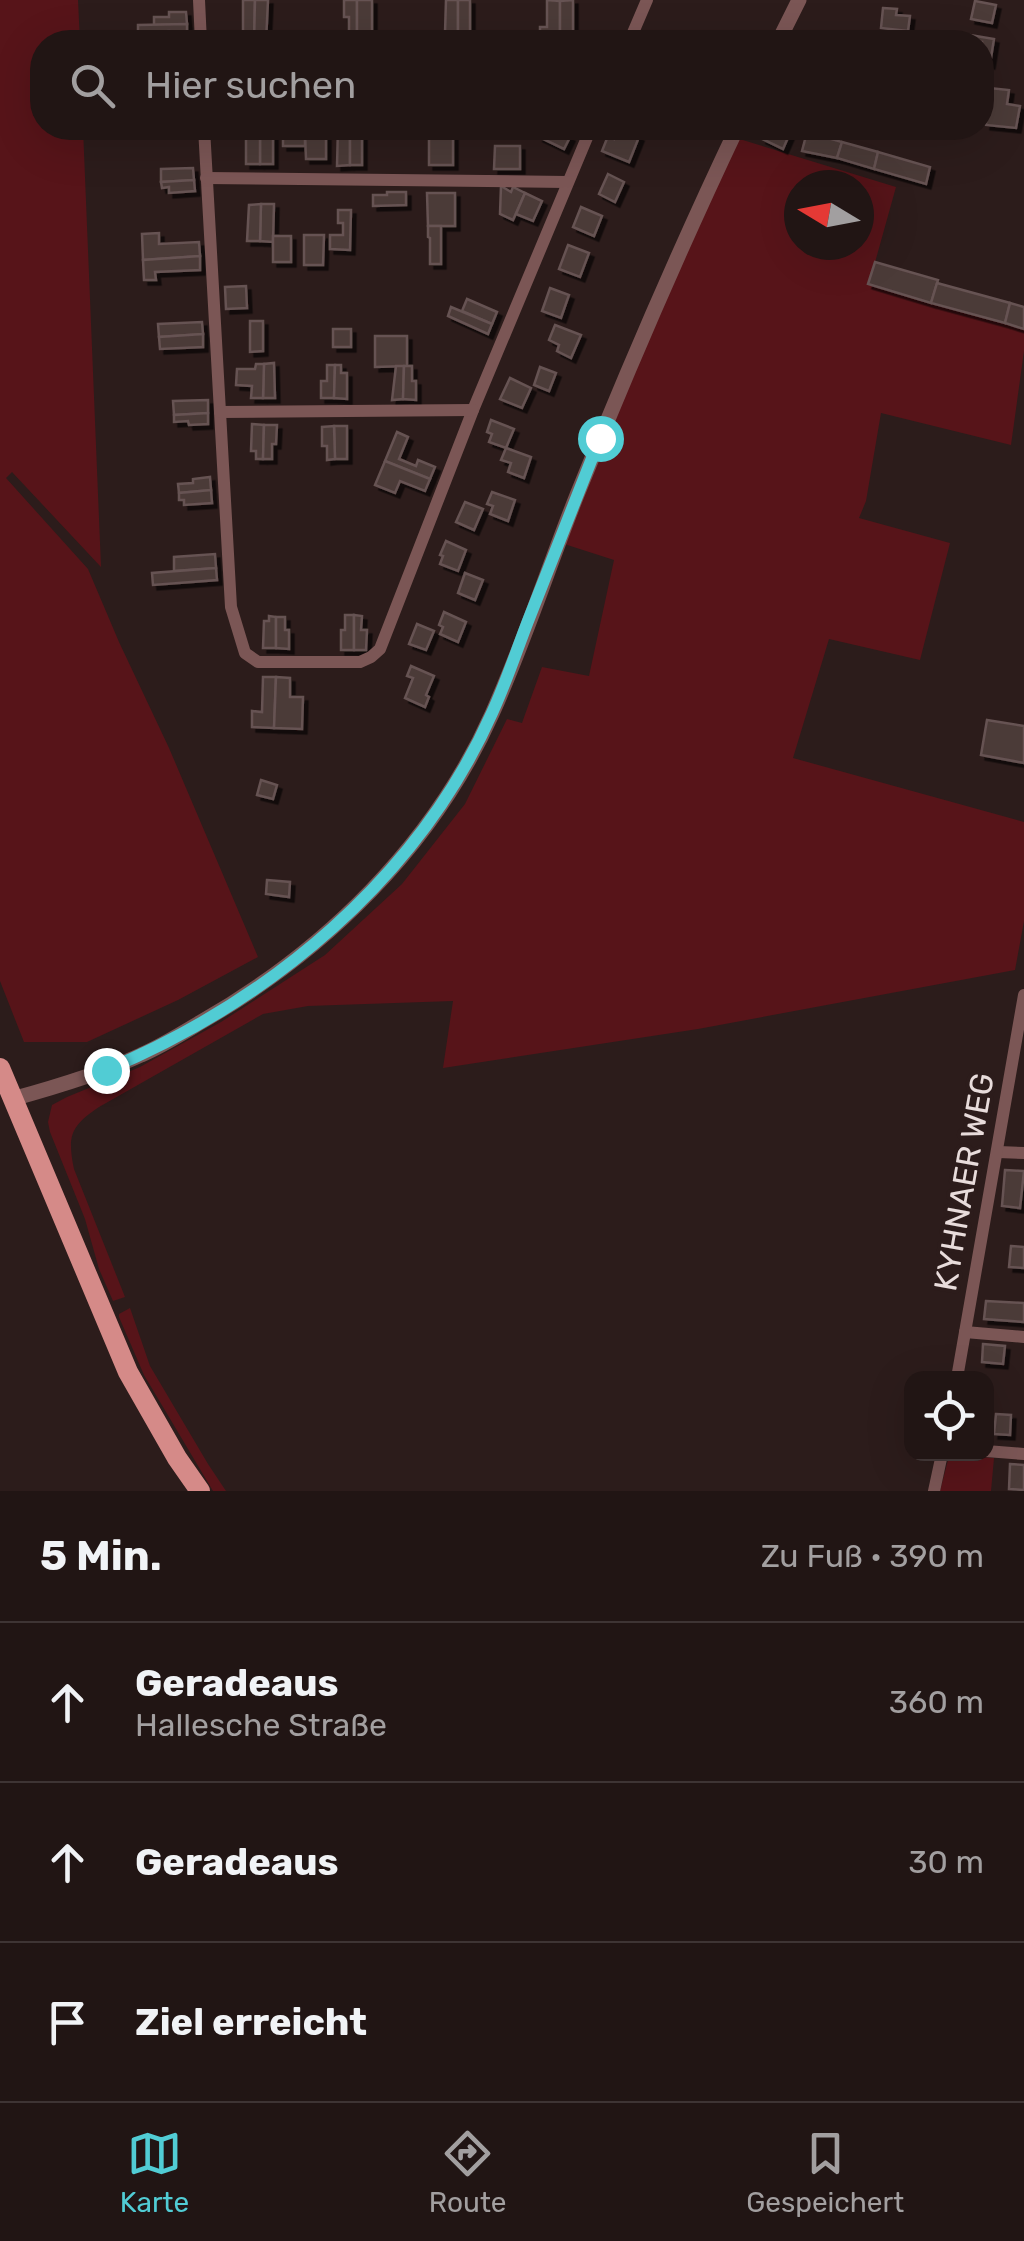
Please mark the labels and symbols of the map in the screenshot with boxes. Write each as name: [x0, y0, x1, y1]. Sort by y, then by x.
north arrow: [784, 170, 874, 260]
route start: [578, 416, 624, 462]
route end: [84, 1048, 130, 1094]
street label: KYHNAER WEG: [926, 1070, 1002, 1294]

